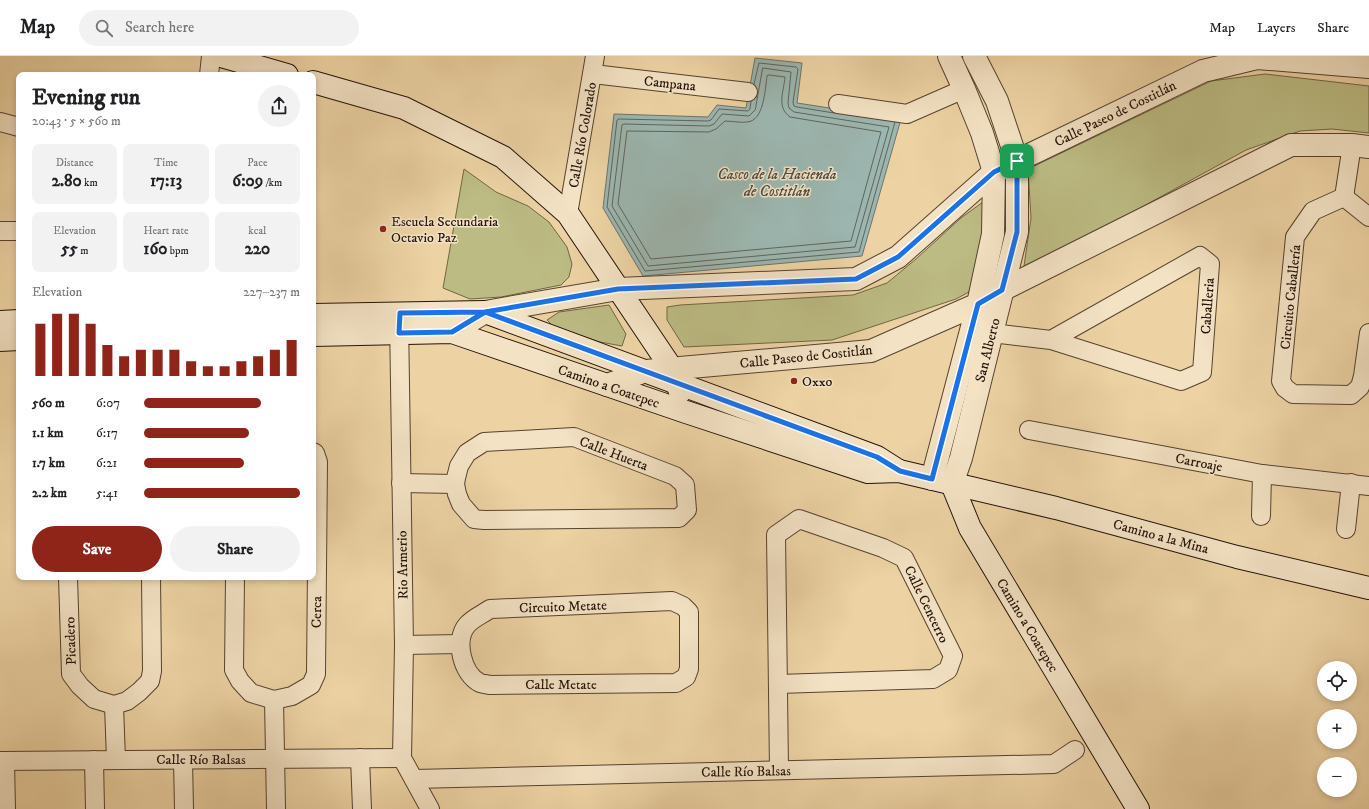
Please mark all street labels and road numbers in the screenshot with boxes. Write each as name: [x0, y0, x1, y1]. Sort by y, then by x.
street label: Campana: [643, 72, 697, 96]
street label: Calle Paseo de Costitlán: [1052, 76, 1180, 151]
street label: Calle Río Colorado: [565, 81, 601, 189]
street label: Circuito Caballería: [1277, 244, 1305, 350]
street label: Caballeria: [1197, 277, 1219, 335]
street label: San Alberto: [971, 316, 1005, 384]
street label: Calle Paseo de Costitlán: [739, 341, 874, 373]
street label: Camino a Coatepec: [555, 361, 662, 413]
street label: Calle Huerta: [577, 433, 651, 475]
street label: Carroaje: [1174, 450, 1224, 476]
street label: Camino a la Mina: [1111, 516, 1211, 558]
street label: Rio Armerio: [393, 530, 413, 600]
street label: Calle Cencerro: [900, 563, 953, 646]
street label: Camino a Coatepec: [992, 575, 1062, 676]
street label: Cerca: [308, 596, 326, 628]
street label: Circuito Metate: [519, 596, 607, 618]
street label: Picadero: [61, 616, 81, 666]
street label: Calle Metate: [525, 676, 597, 694]
street label: Calle Río Balsas: [156, 751, 246, 769]
street label: Calle Río Balsas: [701, 762, 791, 782]

